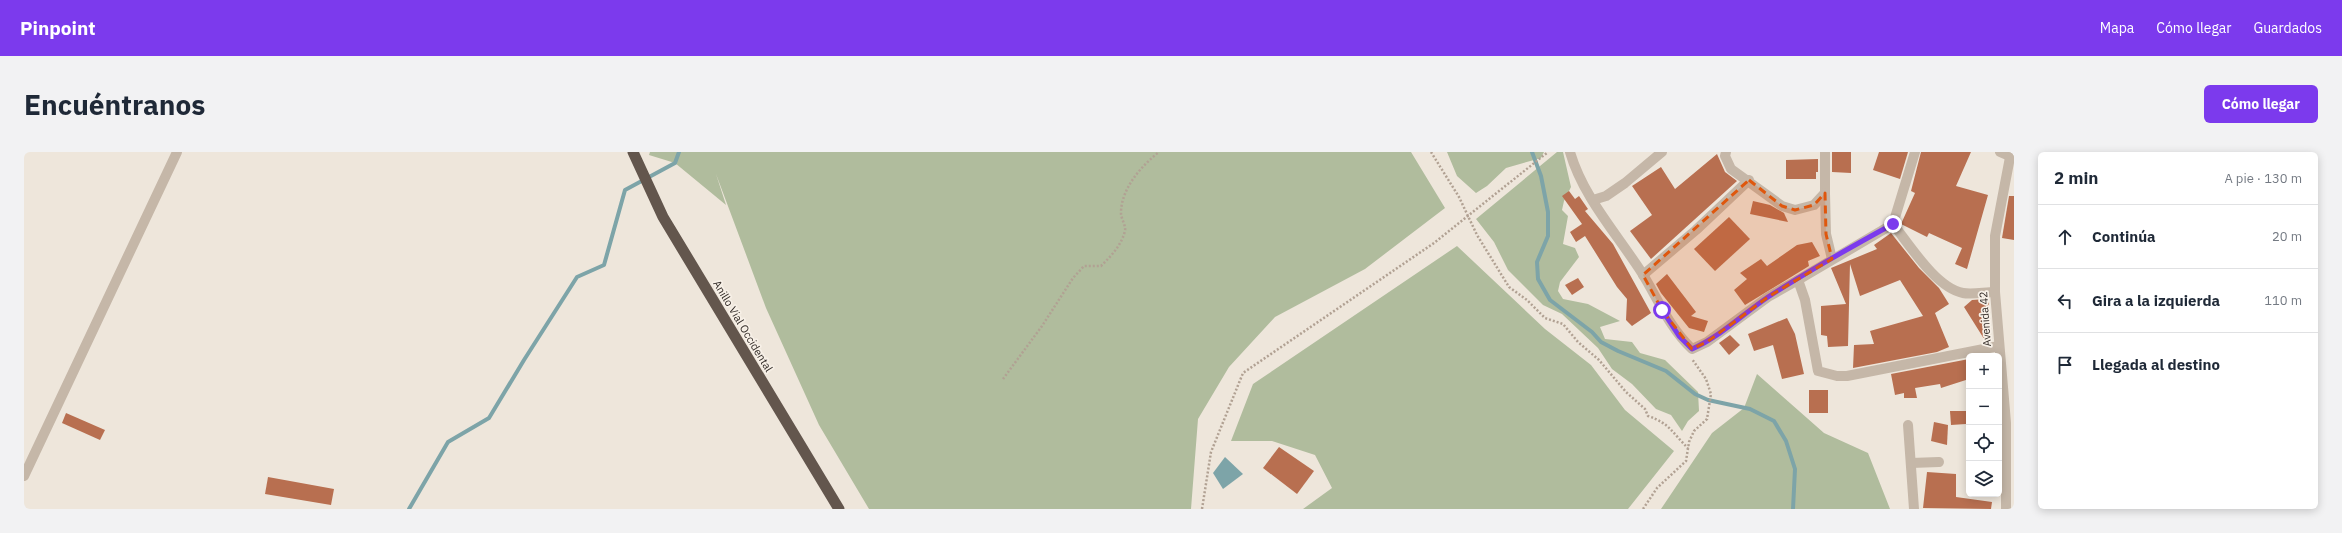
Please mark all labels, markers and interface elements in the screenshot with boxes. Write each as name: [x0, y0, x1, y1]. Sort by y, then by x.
text: Pinpoint: [20, 16, 96, 40]
text: Mapa: [2100, 19, 2134, 37]
text: Cómo llegar: [2156, 19, 2231, 37]
text: Guardados: [2253, 19, 2322, 37]
button: Cómo llegar: [2204, 85, 2318, 123]
text: Encuéntranos: [24, 86, 205, 123]
text: 2 min: [2054, 167, 2098, 189]
text: A pie · 130 m: [2224, 170, 2302, 187]
route end: [1884, 215, 1902, 233]
icon: ahead: [2054, 226, 2076, 248]
text: Continúa: [2092, 227, 2156, 246]
text: 20 m: [2272, 228, 2302, 245]
street label: Anillo Vial Occidental: [710, 278, 776, 374]
icon: left: [2054, 290, 2076, 312]
street label: Avenida 42: [1976, 291, 1994, 347]
text: Gira a la izquierda: [2092, 291, 2220, 310]
text: 110 m: [2264, 292, 2302, 309]
route start: [1653, 301, 1671, 319]
map controls: [1966, 353, 2002, 497]
button: +: [1966, 353, 2002, 389]
icon: arrive: [2054, 354, 2076, 376]
text: Llegada al destino: [2092, 355, 2220, 374]
button: −: [1966, 389, 2002, 425]
button: locate: [1966, 425, 2002, 461]
button: layers: [1966, 461, 2002, 497]

